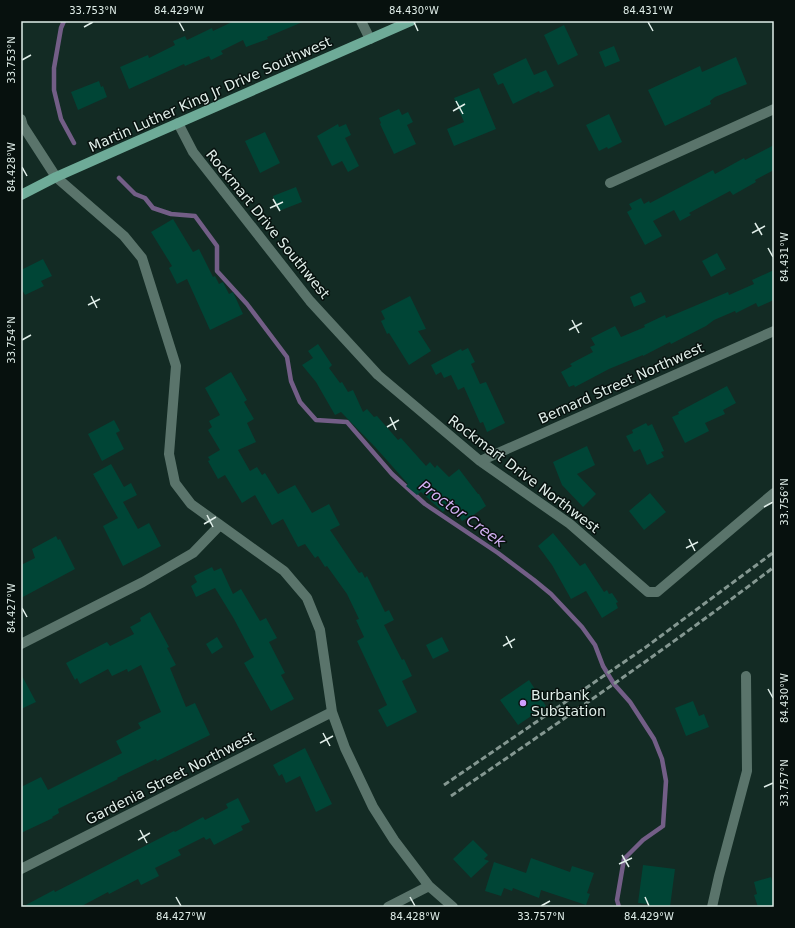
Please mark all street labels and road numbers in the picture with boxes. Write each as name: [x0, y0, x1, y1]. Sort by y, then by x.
street label: Martin Luther King Jr Drive Southwest: [86, 33, 334, 155]
street label: Rockmart Drive Southwest: [203, 146, 333, 302]
street label: Bernard Street Northwest: [536, 339, 706, 427]
street label: Rockmart Drive Northwest: [445, 412, 603, 536]
street label: Gardenia Street Northwest: [83, 728, 257, 828]

